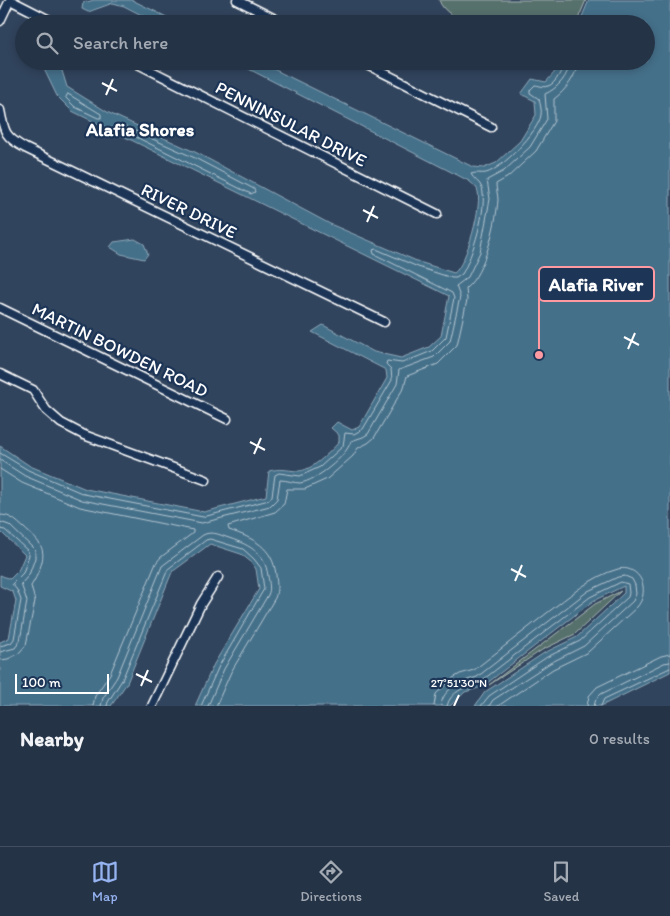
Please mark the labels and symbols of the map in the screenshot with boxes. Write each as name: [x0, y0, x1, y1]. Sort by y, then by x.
street label: PENNINSULAR DRIVE: [212, 76, 370, 172]
district label: Alafia Shores: [85, 118, 195, 141]
street label: RIVER DRIVE: [138, 178, 240, 244]
callout: Alafia River: [539, 267, 654, 301]
text: Alafia River: [548, 273, 644, 296]
street label: MARTIN BOWDEN ROAD: [28, 298, 212, 402]
scale bar: [15, 671, 109, 694]
text: 27°51'30"N: [431, 676, 487, 690]

